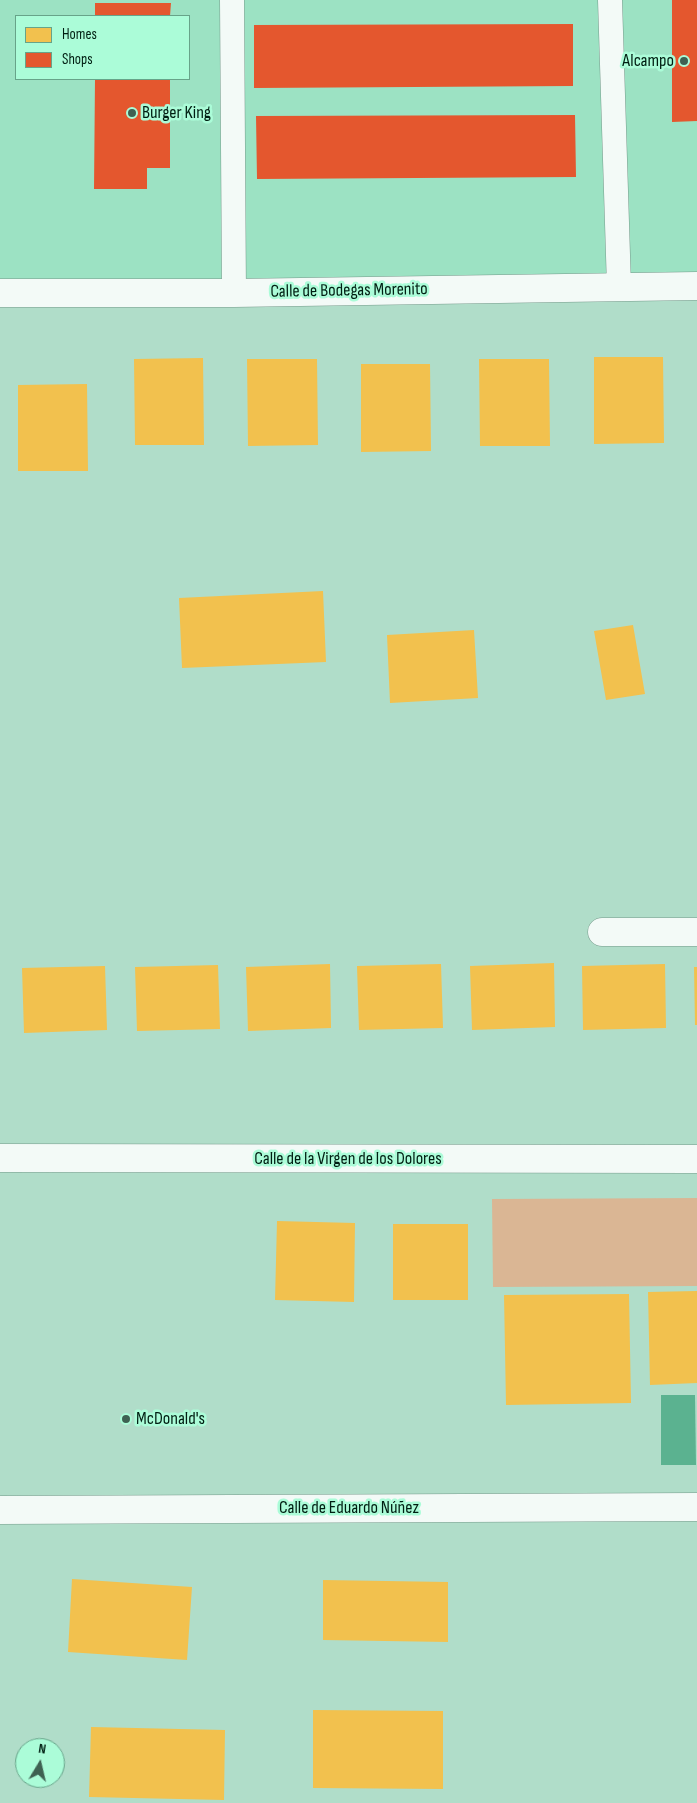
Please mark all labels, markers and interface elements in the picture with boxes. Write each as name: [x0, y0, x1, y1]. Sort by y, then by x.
legend: [15, 15, 190, 80]
text: Homes: [62, 25, 97, 44]
text: Shops: [62, 50, 93, 69]
place label: Alcampo: [622, 50, 674, 72]
marker: Alcampo: [678, 55, 690, 67]
place label: Burger King: [142, 102, 211, 124]
marker: Burger King: [126, 107, 138, 119]
street label: Calle de Bodegas Morenito: [270, 279, 428, 303]
street label: Calle de la Virgen de los Dolores: [254, 1148, 442, 1170]
place label: McDonald's: [136, 1408, 205, 1430]
marker: McDonald's: [120, 1413, 132, 1425]
street label: Calle de Eduardo Núñez: [279, 1497, 419, 1519]
north arrow: [15, 1738, 65, 1788]
text: N: [37, 1740, 47, 1758]

